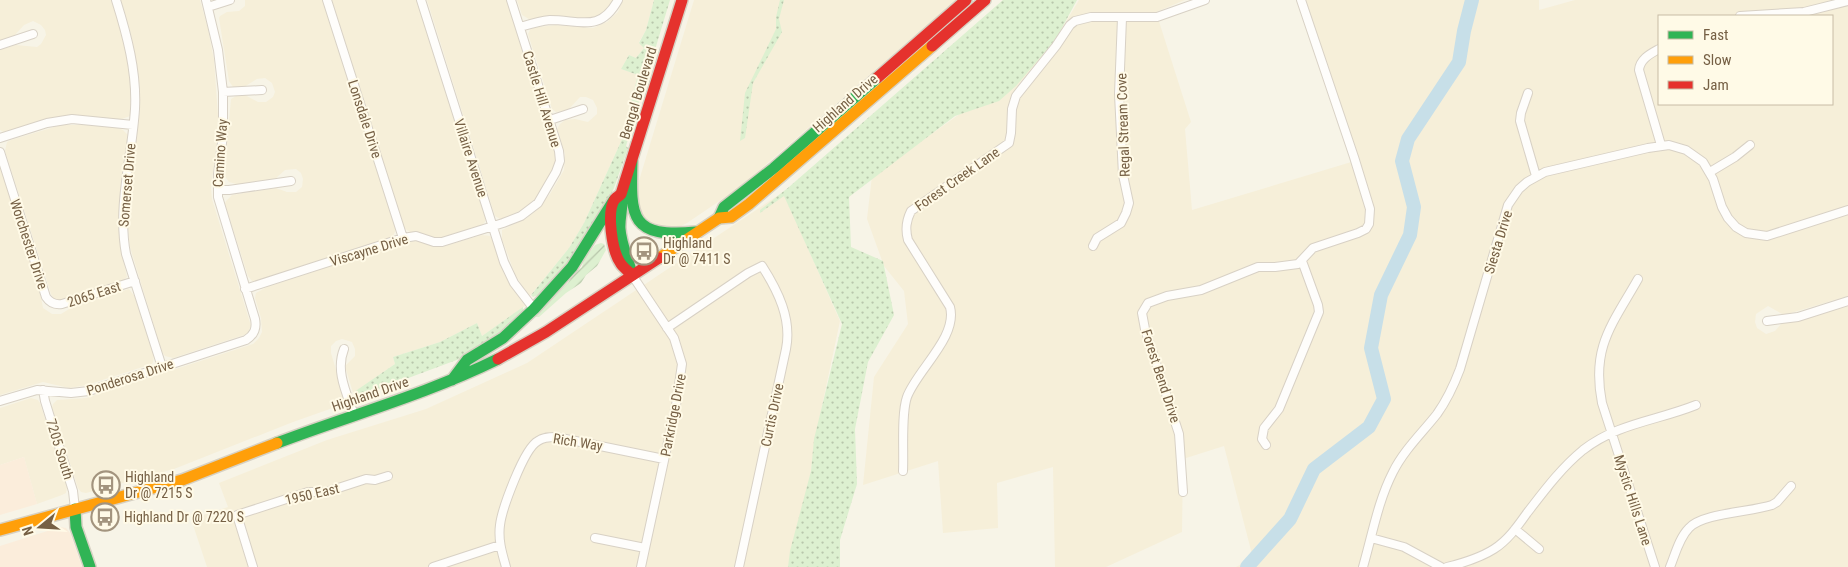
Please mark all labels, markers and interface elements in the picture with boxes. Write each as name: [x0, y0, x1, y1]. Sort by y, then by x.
legend: [1658, 15, 1833, 105]
text: Fast: [1703, 26, 1728, 44]
street label: Bengal Boulevard: [616, 45, 660, 141]
street label: Castle Hill Avenue: [520, 49, 564, 150]
text: Slow: [1703, 51, 1732, 69]
street label: Highland Drive: [809, 70, 881, 135]
street label: Regal Stream Cove: [1113, 72, 1133, 177]
text: Jam: [1703, 76, 1729, 94]
street label: Lonsdale Drive: [345, 78, 385, 161]
street label: Villaire Avenue: [451, 117, 491, 200]
street label: Camino Way: [210, 118, 230, 188]
street label: Somerset Drive: [115, 142, 139, 227]
street label: Forest Creek Lane: [912, 144, 1003, 214]
street label: Worchester Drive: [7, 197, 51, 292]
street label: Siesta Drive: [1481, 208, 1515, 276]
street label: Viscayne Drive: [328, 230, 410, 269]
place label: Highland Dr @ 7411 S: [663, 235, 731, 267]
bus stop icon: Highland Dr @ 7411 S: [629, 236, 659, 266]
street label: 2065 East: [65, 278, 123, 310]
street label: Forest Bend Drive: [1138, 327, 1184, 425]
street label: Ponderosa Drive: [85, 355, 176, 399]
street label: Parkridge Drive: [657, 372, 689, 458]
street label: Highland Drive: [329, 373, 411, 415]
street label: Curtis Drive: [758, 382, 787, 448]
street label: 7205 South: [43, 417, 77, 481]
street label: Rich Way: [552, 430, 604, 454]
street label: Mystic Hills Lane: [1611, 453, 1655, 548]
place label: Highland Dr @ 7215 S: [125, 469, 193, 501]
bus stop icon: Highland Dr @ 7215 S: [91, 470, 121, 500]
street label: 1950 East: [283, 480, 341, 508]
north arrow: [15, 502, 65, 552]
bus stop icon: Highland Dr @ 7220 S: [90, 502, 120, 532]
place label: Highland Dr @ 7220 S: [124, 509, 244, 525]
text: N: [19, 524, 37, 538]

